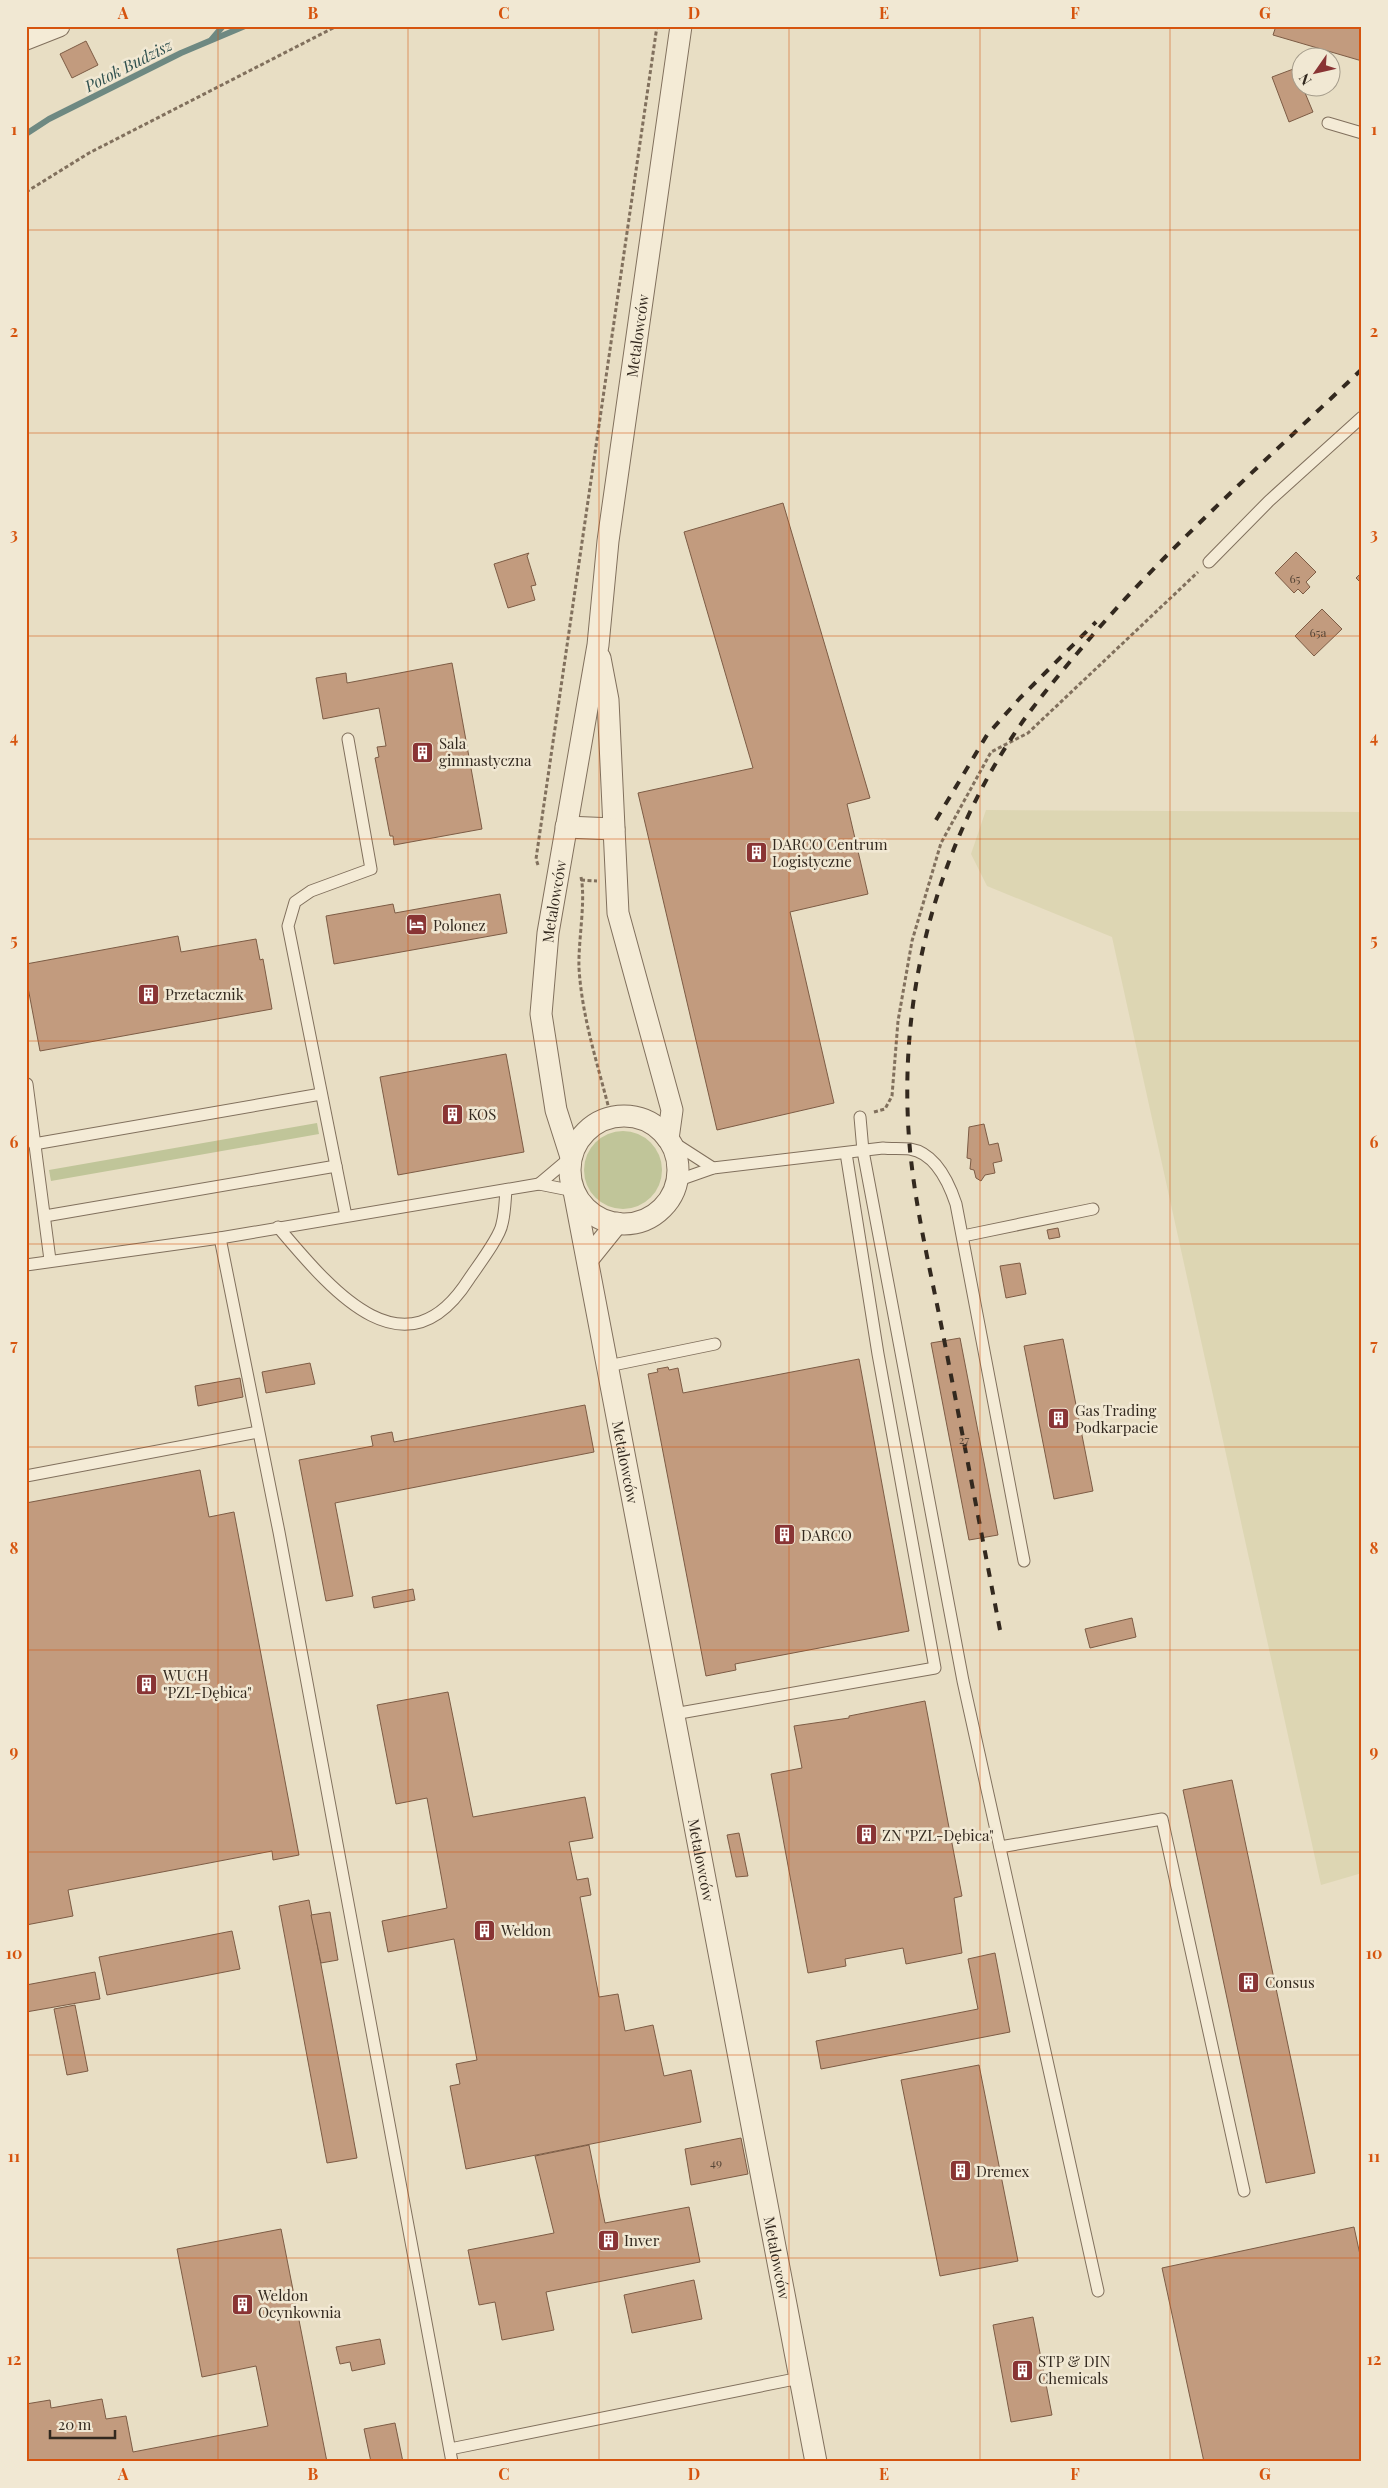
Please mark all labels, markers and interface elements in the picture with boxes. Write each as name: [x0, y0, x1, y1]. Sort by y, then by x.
text: A: [117, 2, 129, 23]
text: B: [308, 2, 319, 23]
text: C: [498, 2, 510, 23]
text: D: [688, 2, 700, 23]
text: E: [879, 2, 889, 23]
text: F: [1070, 2, 1080, 23]
text: G: [1259, 2, 1271, 23]
water label: Potok Budzisz: [80, 34, 176, 97]
north arrow: [1290, 48, 1340, 98]
text: N: [1294, 70, 1316, 89]
text: 1: [11, 118, 17, 139]
text: 1: [1371, 118, 1377, 139]
street label: Metalowców: [621, 292, 653, 379]
text: 2: [10, 320, 18, 341]
text: 2: [1370, 320, 1378, 341]
text: 3: [10, 523, 18, 544]
text: 3: [1370, 523, 1378, 544]
house number: 65: [1289, 570, 1301, 586]
house number: 65a: [1309, 624, 1327, 640]
text: 4: [10, 726, 18, 747]
text: 4: [1370, 726, 1378, 747]
place label: Sala gimnastyczna: [439, 733, 532, 770]
building icon: Sala gimnastyczna: [411, 740, 435, 764]
place label: DARCO Centrum Logistyczne: [772, 834, 888, 871]
building icon: DARCO Centrum Logistyczne: [744, 841, 768, 865]
street label: Metalowców: [537, 858, 571, 944]
hotel icon: Polonez: [405, 913, 429, 937]
place label: Polonez: [433, 915, 486, 935]
text: 5: [10, 929, 18, 950]
text: 5: [1370, 929, 1378, 950]
building icon: Przetacznik: [137, 982, 161, 1006]
place label: Przetacznik: [165, 984, 245, 1004]
building icon: KOS: [440, 1102, 464, 1126]
place label: KOS: [468, 1104, 496, 1124]
text: 6: [10, 1131, 19, 1152]
text: 6: [1370, 1131, 1379, 1152]
text: 7: [10, 1334, 18, 1355]
text: 7: [1370, 1334, 1378, 1355]
place label: Gas Trading Podkarpacie: [1075, 1400, 1158, 1437]
building icon: Gas Trading Podkarpacie: [1047, 1407, 1071, 1431]
street label: Metalowców: [608, 1419, 643, 1506]
house number: 27: [959, 1431, 969, 1447]
building icon: DARCO: [773, 1523, 797, 1547]
place label: DARCO: [801, 1525, 852, 1545]
text: 8: [10, 1537, 19, 1558]
text: 8: [1370, 1537, 1379, 1558]
place label: WUCH "PZL-Dębica": [162, 1665, 252, 1702]
building icon: WUCH "PZL-Dębica": [135, 1672, 159, 1696]
text: 9: [10, 1740, 19, 1761]
text: 9: [1370, 1740, 1379, 1761]
street label: Metalowców: [684, 1817, 719, 1903]
building icon: ZN "PZL-Dębica": [854, 1823, 878, 1847]
place label: ZN "PZL-Dębica": [882, 1825, 994, 1845]
building icon: Weldon: [473, 1918, 497, 1942]
place label: Weldon: [500, 1920, 551, 1940]
text: 10: [6, 1942, 22, 1963]
text: 10: [1366, 1942, 1382, 1963]
building icon: Consus: [1237, 1970, 1261, 1994]
place label: Consus: [1265, 1972, 1315, 1992]
text: 11: [8, 2145, 20, 2166]
text: 11: [1368, 2145, 1380, 2166]
house number: 49: [710, 2154, 722, 2170]
building icon: Dremex: [948, 2159, 972, 2183]
place label: Dremex: [976, 2161, 1030, 2181]
street label: Metalowców: [759, 2215, 795, 2301]
building icon: Inver: [596, 2228, 620, 2252]
place label: Inver: [624, 2230, 660, 2250]
place label: Weldon Ocynkownia: [257, 2285, 342, 2322]
building icon: Weldon Ocynkownia: [230, 2292, 254, 2316]
text: 12: [7, 2348, 21, 2369]
text: 12: [1367, 2348, 1381, 2369]
place label: STP & DIN Chemicals: [1038, 2351, 1111, 2388]
building icon: STP & DIN Chemicals: [1010, 2358, 1034, 2382]
scale bar: [50, 2408, 115, 2440]
text: 20 m: [58, 2414, 92, 2434]
text: A: [117, 2463, 129, 2484]
text: B: [308, 2463, 319, 2484]
text: C: [498, 2463, 510, 2484]
text: D: [688, 2463, 700, 2484]
text: E: [879, 2463, 889, 2484]
text: F: [1070, 2463, 1080, 2484]
text: G: [1259, 2463, 1271, 2484]

